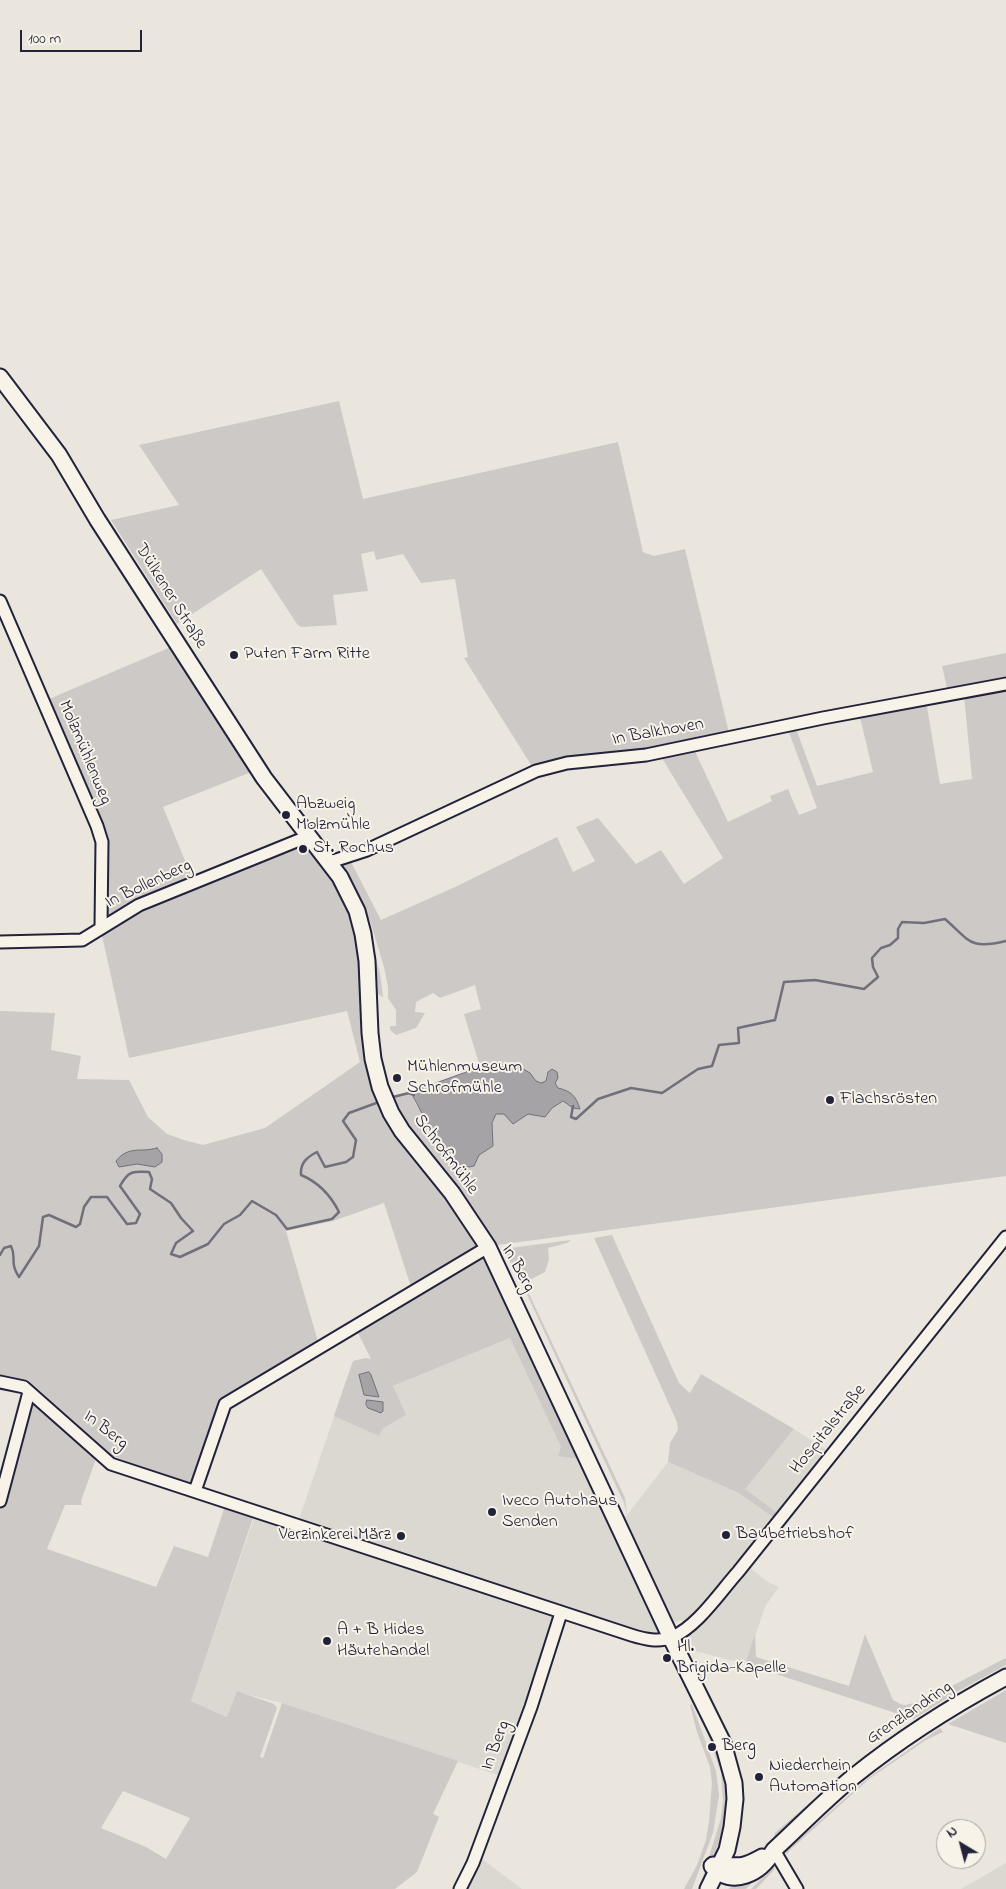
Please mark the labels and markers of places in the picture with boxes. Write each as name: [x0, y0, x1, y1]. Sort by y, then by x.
place label: Puten Farm Ritte: [244, 644, 370, 666]
marker: Puten Farm Ritte: [228, 649, 240, 661]
place label: Abzweig Molzmühle: [296, 794, 370, 836]
marker: Abzweig Molzmühle: [280, 809, 292, 821]
place label: St. Rochus: [313, 838, 394, 860]
marker: St. Rochus: [297, 843, 309, 855]
place label: Mühlenmuseum Schrofmühle: [407, 1057, 522, 1100]
marker: Mühlenmuseum Schrofmühle: [391, 1072, 403, 1084]
place label: Flachsrösten: [840, 1089, 937, 1111]
marker: Flachsrösten: [824, 1094, 836, 1106]
place label: Iveco Autohaus Senden: [502, 1491, 618, 1534]
marker: Iveco Autohaus Senden: [486, 1506, 498, 1518]
place label: Baubetriebshof: [736, 1524, 854, 1546]
place label: Verzinkerei März: [279, 1525, 391, 1547]
marker: Baubetriebshof: [720, 1529, 732, 1541]
marker: Verzinkerei März: [395, 1530, 407, 1542]
place label: A + B Hides Häutehandel: [337, 1620, 429, 1662]
marker: A + B Hides Häutehandel: [321, 1635, 333, 1647]
place label: Hl. Brigida-Kapelle: [677, 1637, 786, 1680]
marker: Hl. Brigida-Kapelle: [661, 1652, 673, 1664]
place label: Berg: [722, 1736, 756, 1758]
marker: Berg: [706, 1741, 718, 1753]
place label: Niederrhein Automation: [769, 1756, 857, 1798]
marker: Niederrhein Automation: [753, 1771, 765, 1783]

